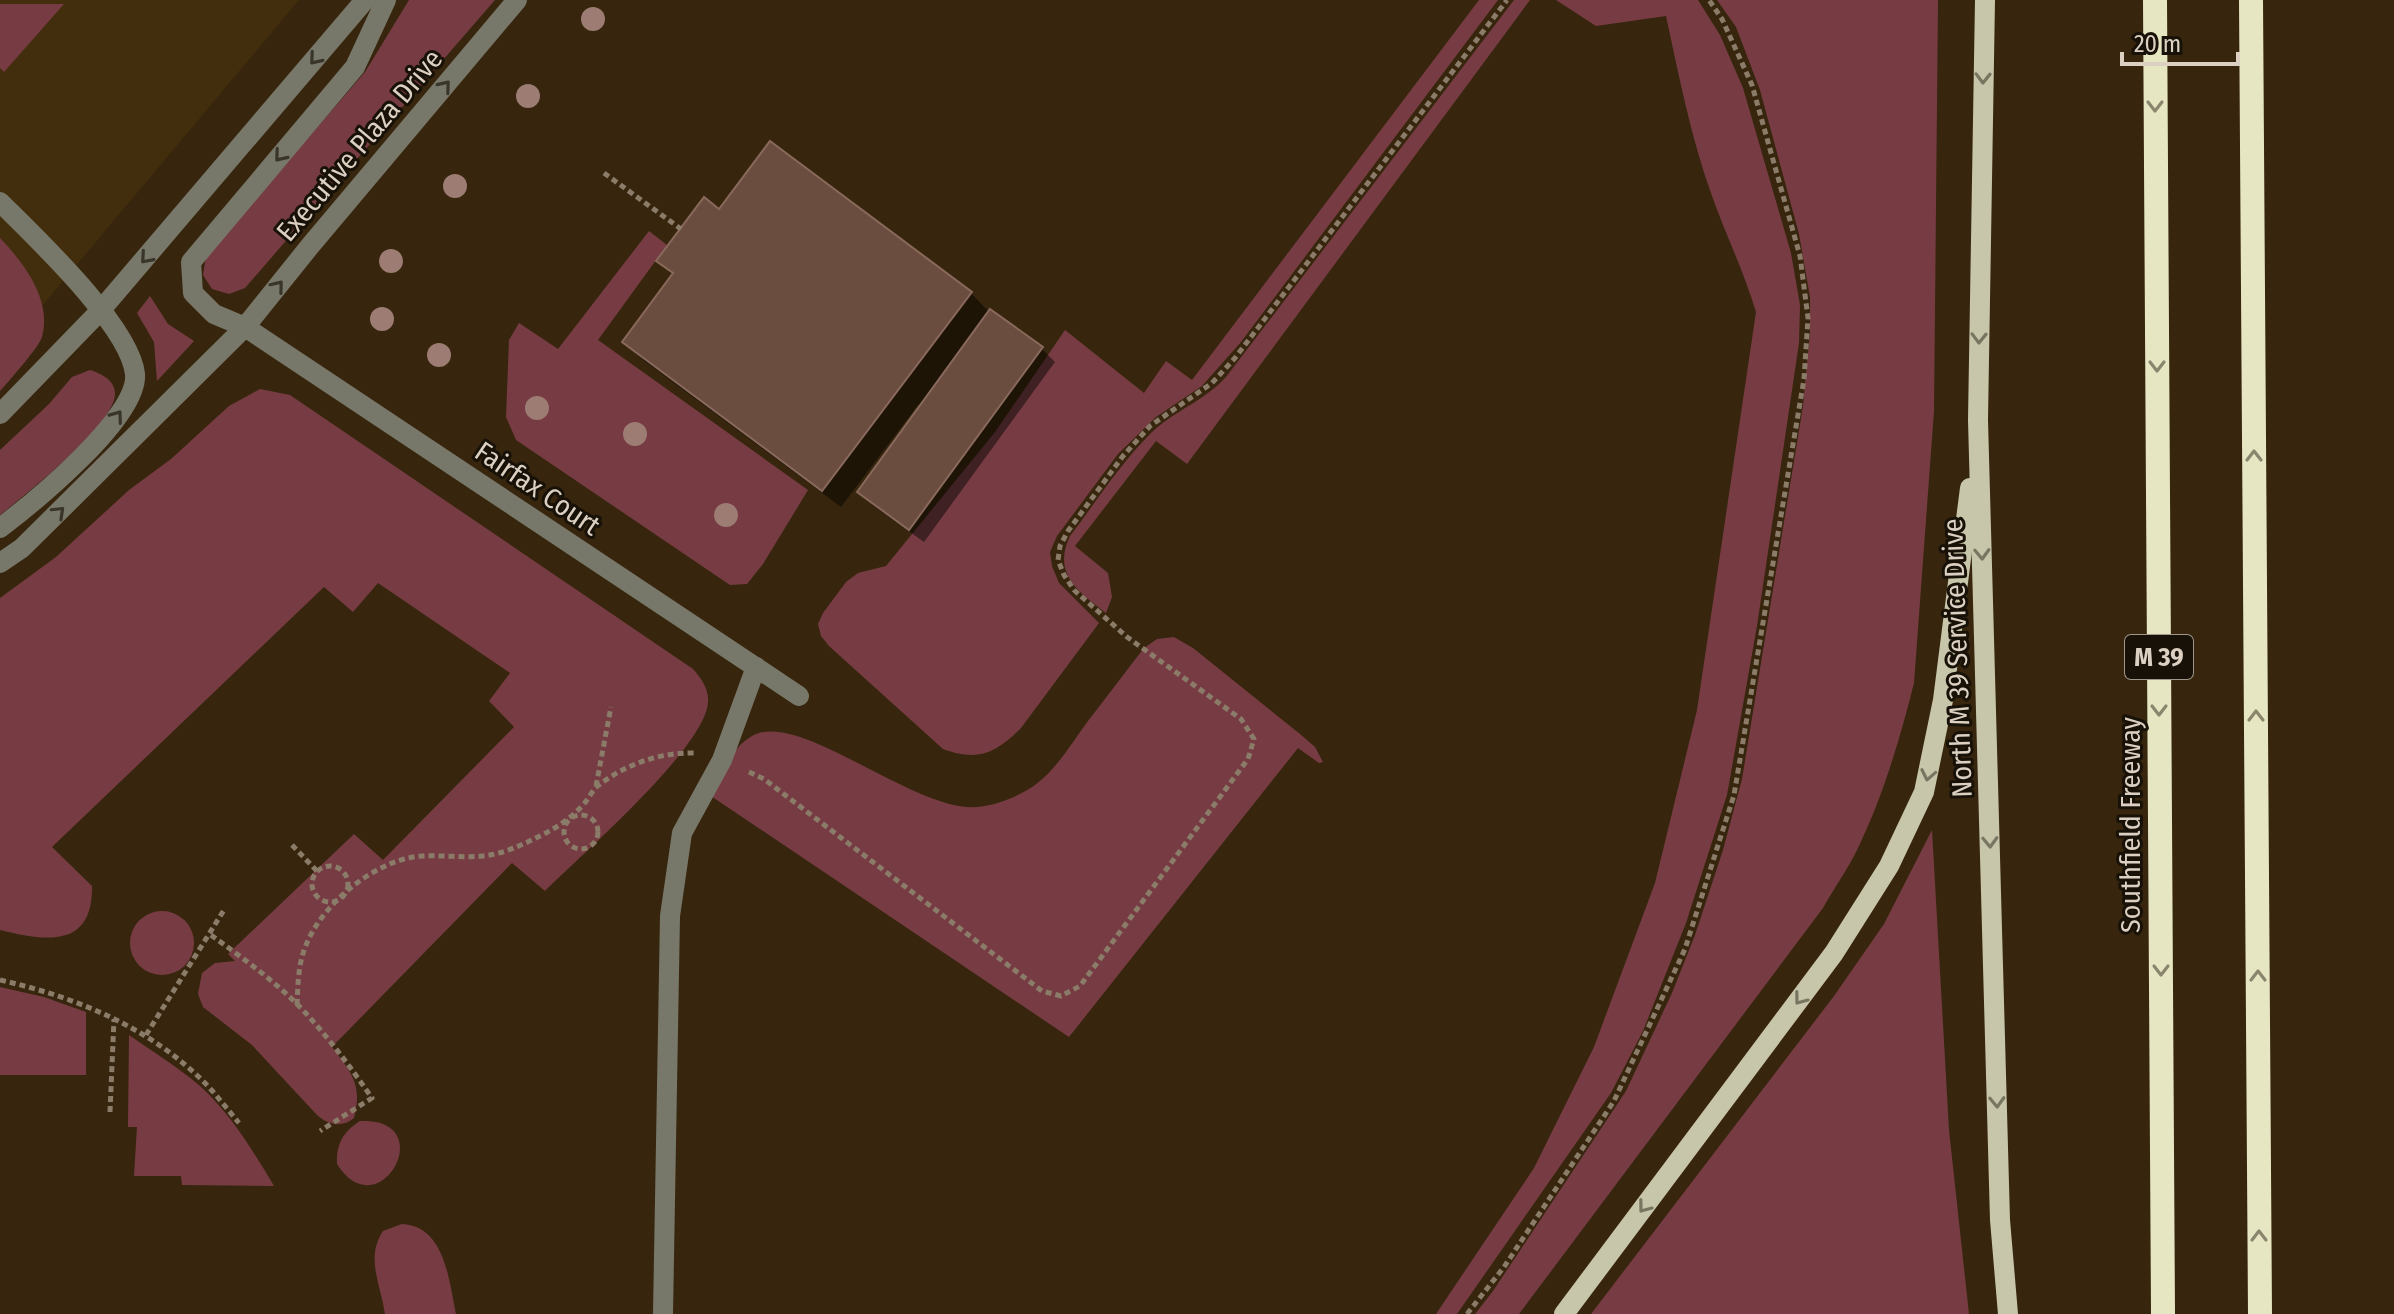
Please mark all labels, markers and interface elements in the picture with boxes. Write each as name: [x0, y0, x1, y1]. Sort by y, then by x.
scale bar: [2122, 16, 2238, 66]
text: 20 m: [2134, 30, 2181, 58]
street label: Executive Plaza Drive: [270, 43, 449, 248]
one-way arrow: [310, 50, 324, 65]
one-way arrow: [1975, 72, 1992, 85]
one-way arrow: [435, 81, 450, 95]
one-way arrow: [2146, 100, 2164, 113]
one-way arrow: [275, 147, 290, 161]
one-way arrow: [141, 248, 156, 263]
one-way arrow: [269, 280, 283, 295]
one-way arrow: [1971, 332, 1988, 345]
one-way arrow: [2148, 360, 2166, 373]
one-way arrow: [107, 411, 121, 425]
street label: Fairfax Court: [469, 435, 607, 543]
one-way arrow: [2245, 449, 2263, 462]
one-way arrow: [50, 507, 64, 522]
street label: North M 39 Service Drive: [1936, 518, 1979, 798]
one-way arrow: [1973, 548, 1990, 561]
road number: M 39: [2125, 635, 2193, 679]
one-way arrow: [2150, 704, 2168, 717]
one-way arrow: [2247, 709, 2265, 722]
street label: Southfield Freeway: [2114, 716, 2147, 933]
one-way arrow: [1920, 767, 1937, 781]
one-way arrow: [1981, 836, 1998, 849]
one-way arrow: [2152, 964, 2170, 977]
one-way arrow: [2249, 969, 2266, 982]
one-way arrow: [1795, 990, 1810, 1005]
one-way arrow: [1988, 1096, 2005, 1109]
one-way arrow: [1640, 1199, 1654, 1213]
one-way arrow: [2250, 1229, 2268, 1242]

